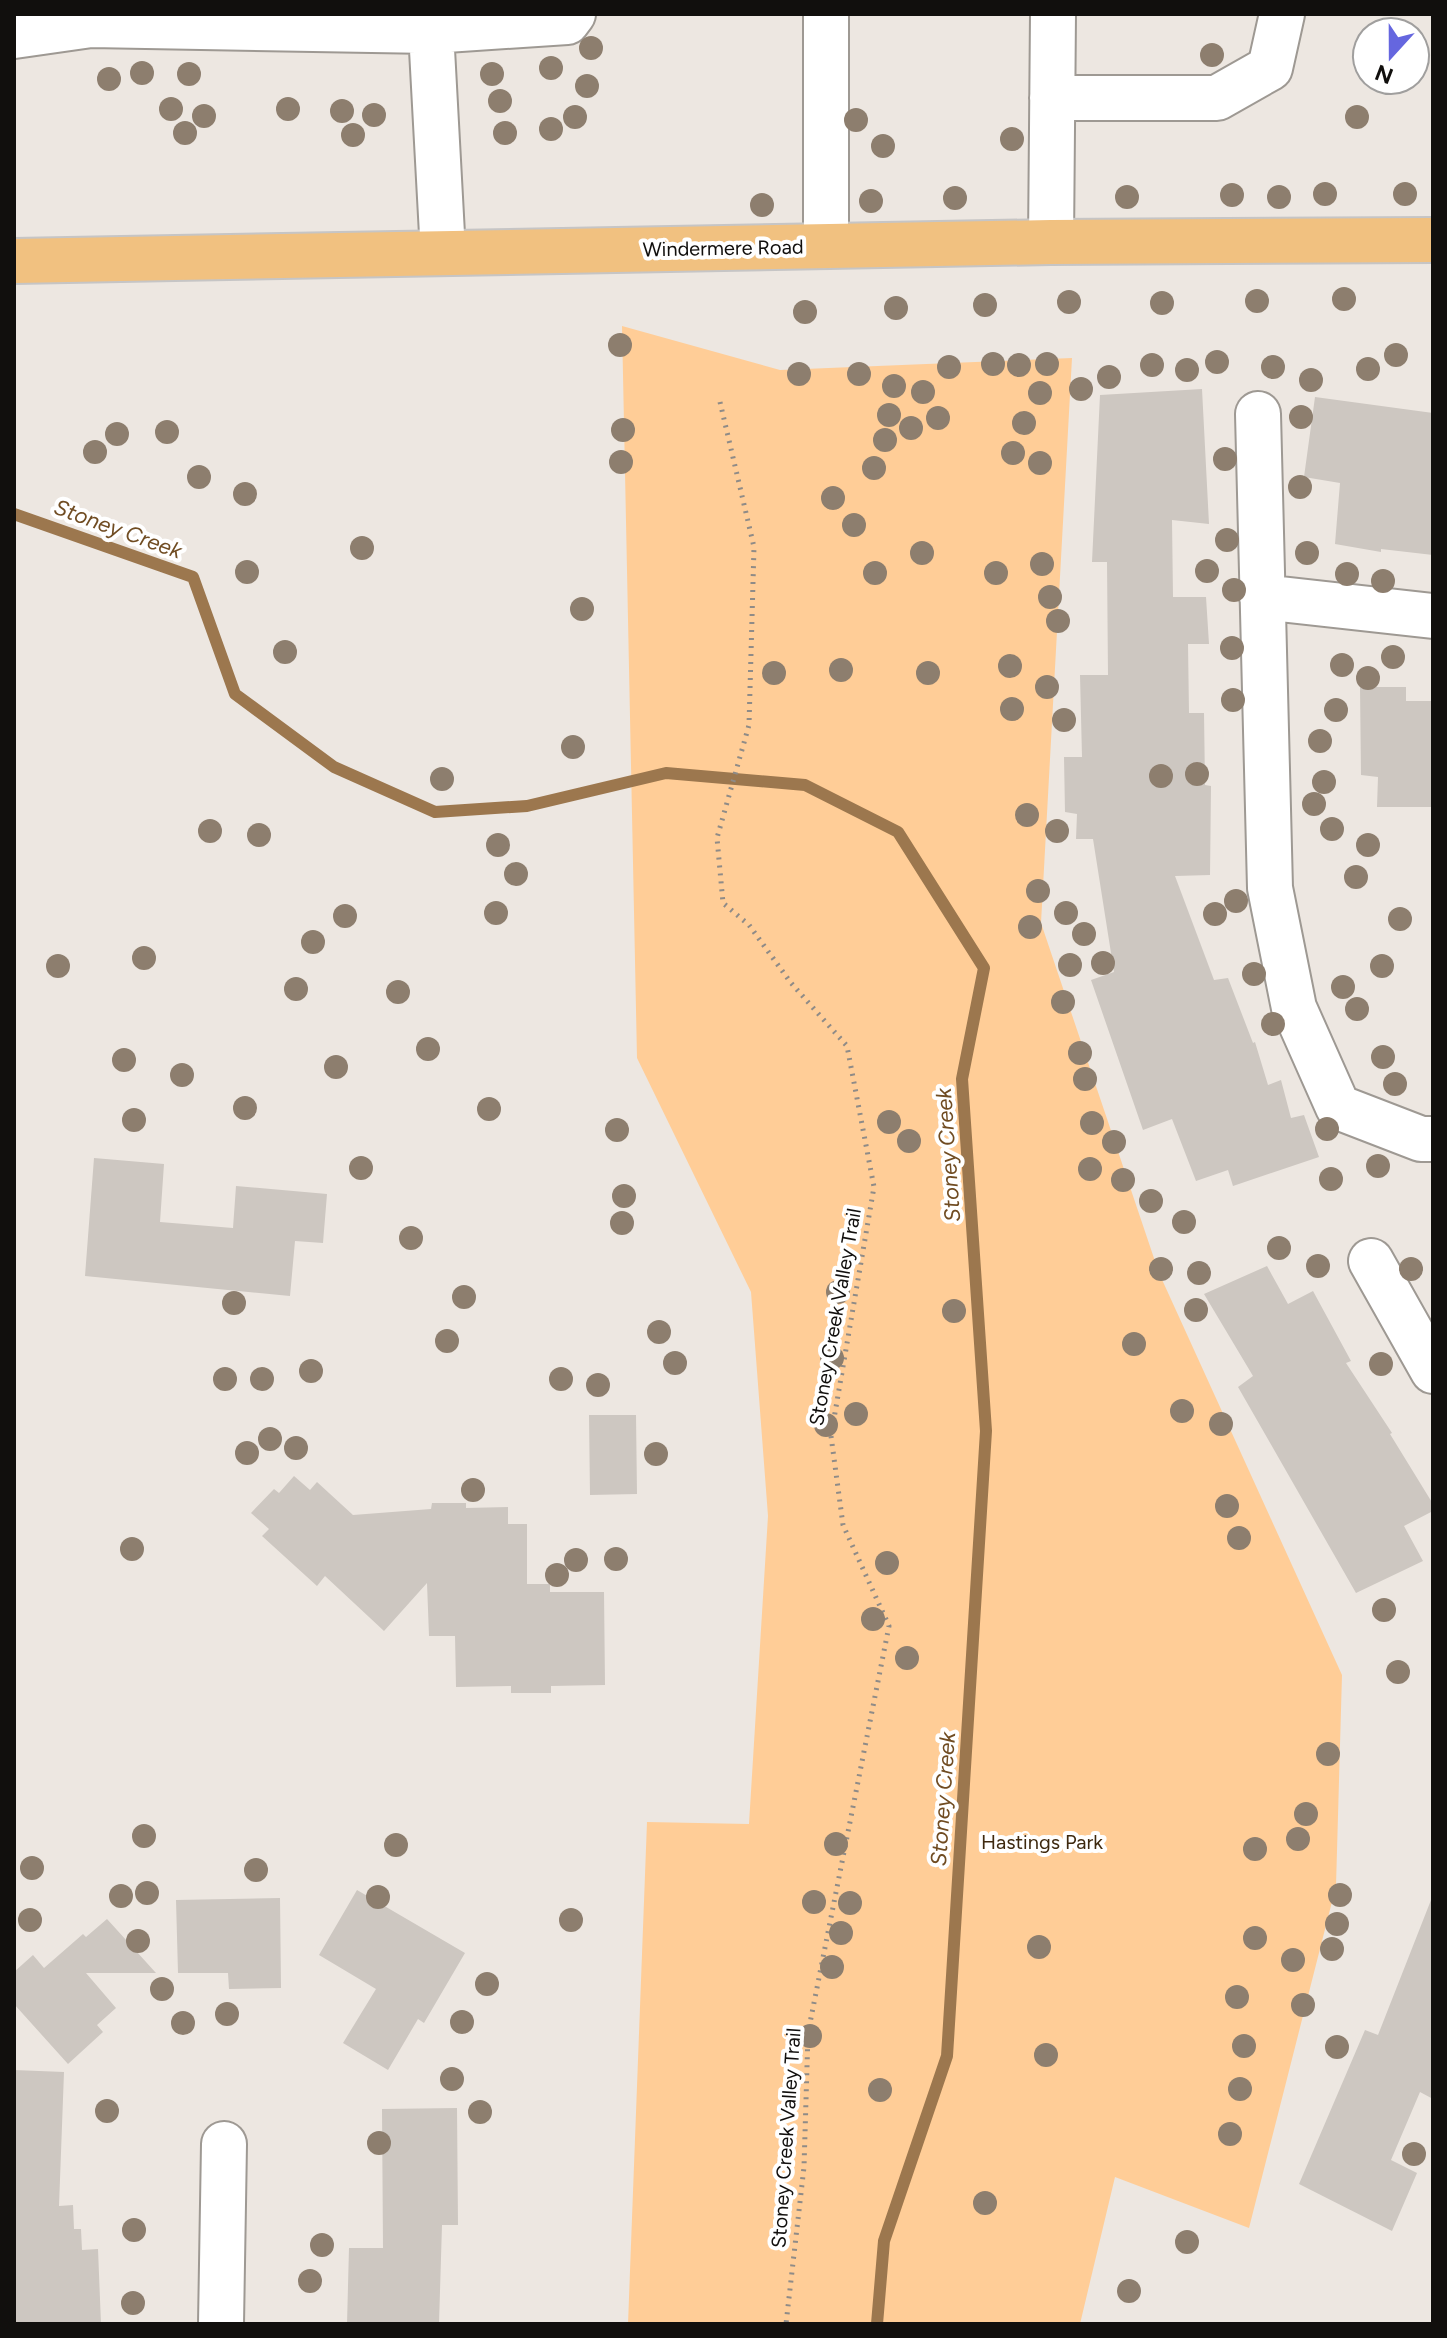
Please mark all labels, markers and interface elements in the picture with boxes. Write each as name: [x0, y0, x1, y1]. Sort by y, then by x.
north arrow: [1351, 16, 1431, 96]
text: N: [1371, 59, 1397, 90]
street label: Windermere Road: [642, 235, 804, 261]
water label: Stoney Creek: [50, 493, 187, 565]
water label: Stoney Creek: [930, 1086, 966, 1223]
street label: Stoney Creek Valley Trail: [804, 1206, 866, 1428]
water label: Stoney Creek: [925, 1730, 961, 1867]
park label: Hastings Park: [981, 1830, 1103, 1854]
street label: Stoney Creek Valley Trail: [766, 2027, 806, 2249]

